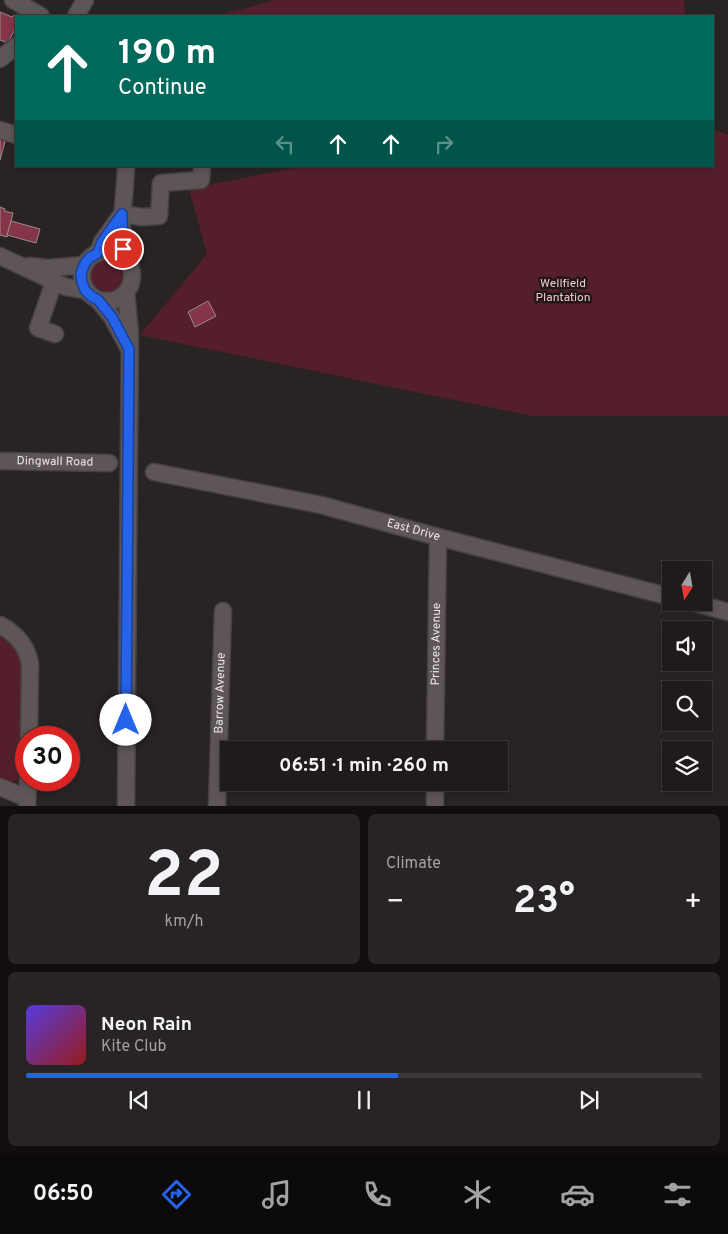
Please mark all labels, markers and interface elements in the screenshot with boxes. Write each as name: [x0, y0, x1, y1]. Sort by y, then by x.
text: 190 m: [118, 32, 216, 76]
icon: ahead: [35, 35, 100, 100]
text: Continue: [118, 75, 207, 102]
icon: left: [271, 130, 299, 158]
icon: ahead: [324, 130, 352, 158]
icon: ahead: [377, 130, 405, 158]
icon: right: [430, 130, 458, 158]
pin: [102, 228, 144, 270]
icon: arrive: [109, 235, 137, 263]
park label: Wellfield Plantation: [535, 276, 591, 306]
street label: Dingwall Road: [17, 453, 93, 471]
street label: East Drive: [385, 515, 442, 545]
north arrow: [662, 561, 712, 611]
map controls: [662, 561, 712, 791]
street label: Princes Avenue: [428, 603, 445, 686]
button: sound: [662, 621, 712, 671]
street label: Barrow Avenue: [211, 652, 230, 734]
button: search: [662, 681, 712, 731]
position arrow: [99, 693, 151, 745]
speed limit sign: 30: [15, 726, 80, 791]
button: layers: [662, 741, 712, 791]
text: 06:51 · 1 min · 260 m: [279, 754, 449, 778]
text: 22: [144, 838, 224, 920]
text: Climate: [386, 854, 441, 874]
text: 23°: [513, 878, 575, 927]
text: −: [386, 885, 404, 921]
text: +: [684, 885, 702, 921]
text: km/h: [165, 912, 203, 932]
text: Neon Rain: [101, 1013, 192, 1037]
text: Kite Club: [101, 1037, 166, 1057]
icon: previous: [125, 1086, 153, 1114]
icon: pause: [350, 1086, 378, 1114]
icon: next: [575, 1086, 603, 1114]
icon: directions: [159, 1177, 194, 1212]
icon: music: [259, 1177, 294, 1212]
icon: phone: [360, 1177, 395, 1212]
icon: climate: [460, 1177, 495, 1212]
icon: car: [560, 1177, 595, 1212]
icon: filters: [660, 1177, 695, 1212]
text: 06:50: [33, 1181, 94, 1208]

